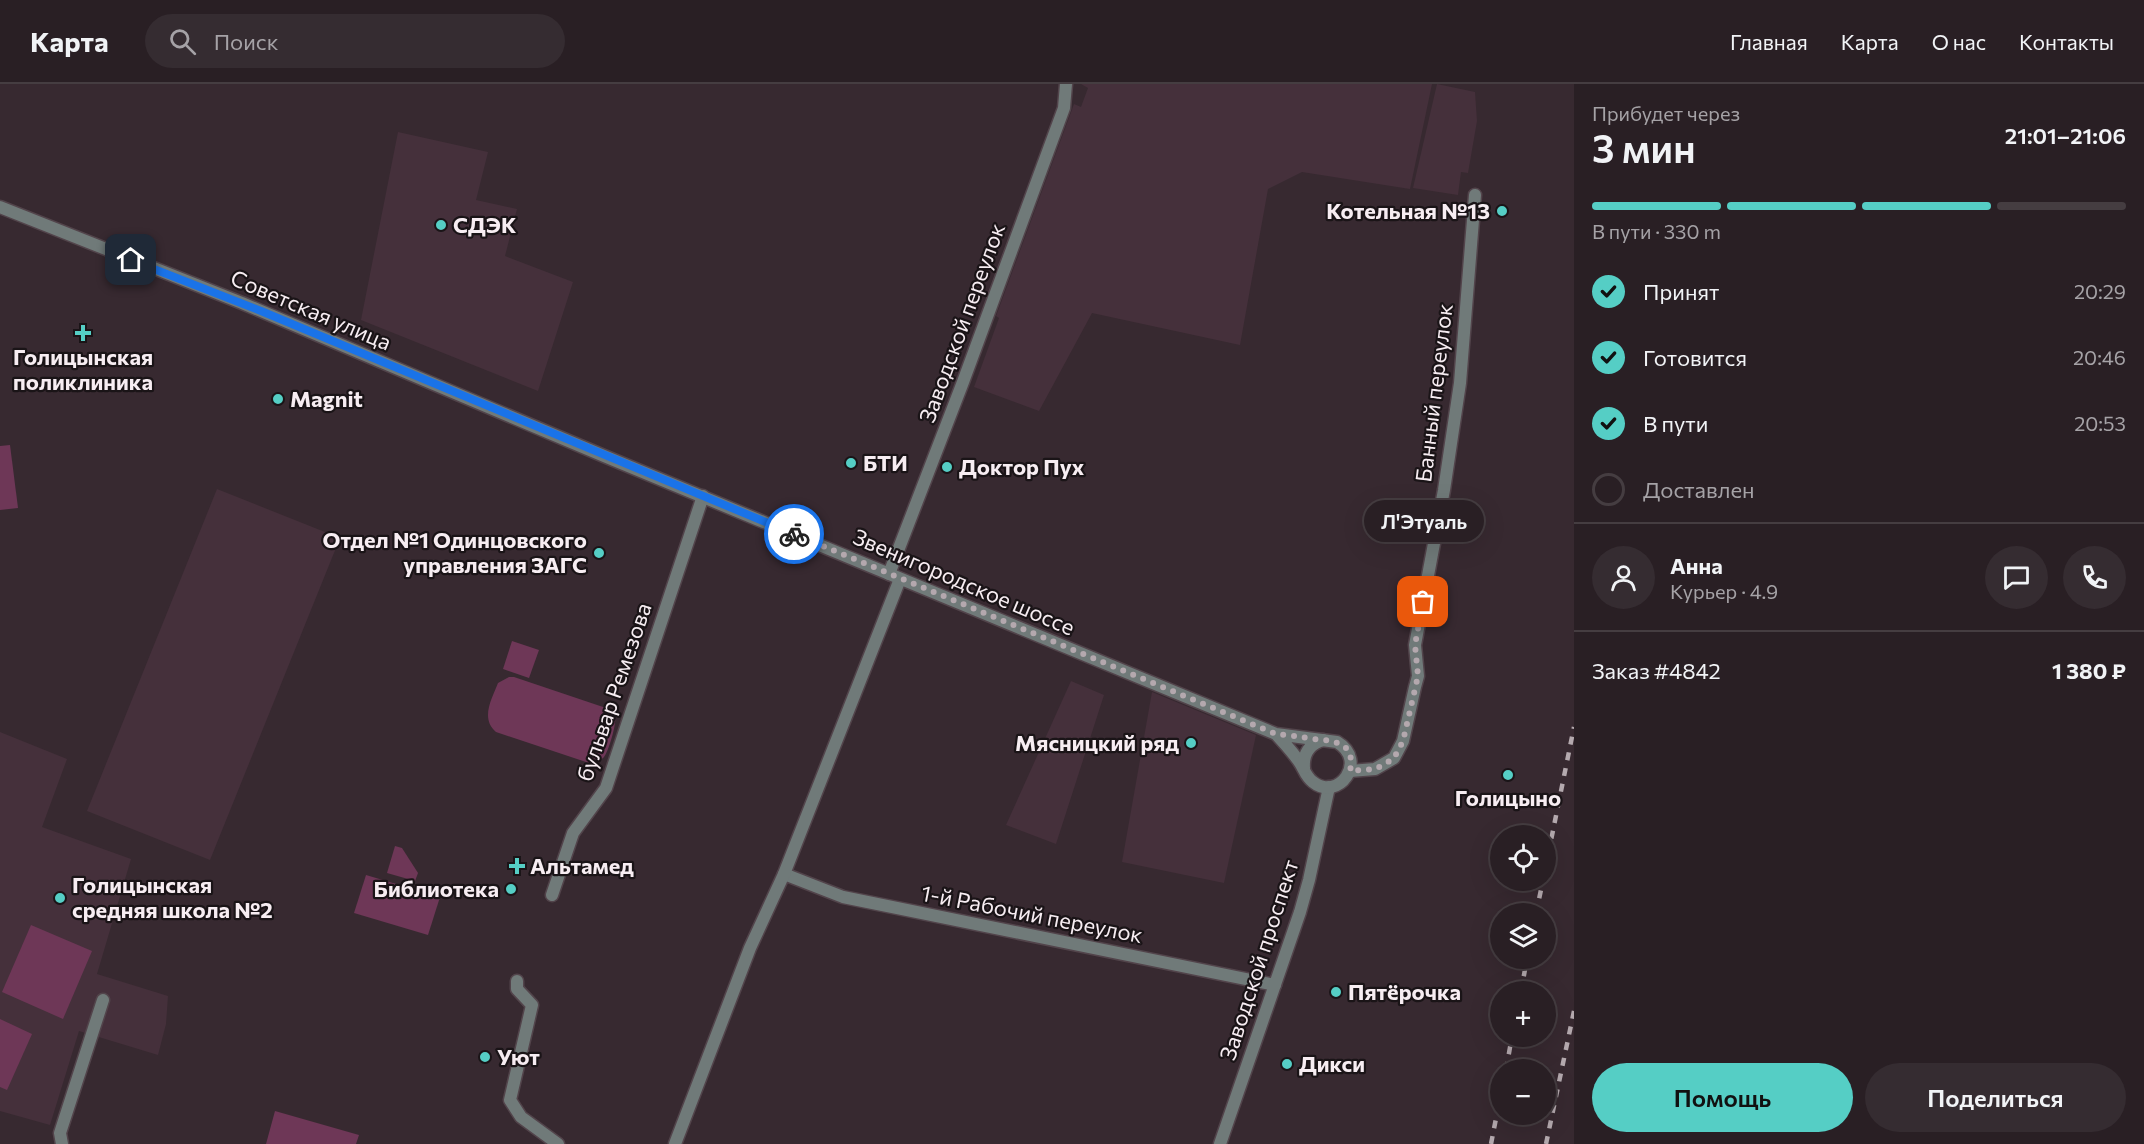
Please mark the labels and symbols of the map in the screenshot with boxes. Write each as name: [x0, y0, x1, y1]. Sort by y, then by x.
place label: Котельная №13: [1326, 197, 1490, 224]
marker: Котельная №13: [1495, 204, 1509, 218]
place label: СДЭК: [453, 211, 516, 238]
marker: СДЭК: [434, 218, 448, 232]
street label: Заводской переулок: [913, 219, 1010, 426]
pin: [105, 234, 156, 285]
street label: Советская улица: [227, 264, 395, 356]
street label: Банный переулок: [1409, 302, 1458, 484]
marker: Голицынская поликлиника: [74, 324, 92, 342]
place label: Голицынская поликлиника: [13, 343, 153, 395]
place label: Magnit: [290, 385, 363, 412]
marker: Magnit: [271, 392, 285, 406]
place label: БТИ: [863, 449, 908, 476]
place label: Доктор Пух: [959, 453, 1085, 480]
marker: БТИ: [844, 456, 858, 470]
marker: Доктор Пух: [940, 460, 954, 474]
callout: Л'Этуаль: [1363, 500, 1483, 542]
courier: [764, 504, 824, 564]
street label: Звенигородское шоссе: [849, 523, 1079, 641]
place label: Отдел №1 Одинцовского управления ЗАГС: [322, 526, 587, 578]
marker: Отдел №1 Одинцовского управления ЗАГС: [592, 546, 606, 560]
pin: [1397, 576, 1448, 627]
street label: бульвар Ремезова: [570, 599, 657, 785]
place label: Мясницкий ряд: [1015, 729, 1179, 756]
marker: Мясницкий ряд: [1184, 736, 1198, 750]
marker: Голицыно: [1501, 768, 1515, 782]
place label: Голицыно: [1455, 784, 1561, 811]
place label: Альтамед: [530, 852, 634, 879]
street label: Заводской проспект: [1213, 856, 1304, 1064]
marker: Альтамед: [508, 857, 526, 875]
place label: Голицынская средняя школа №2: [72, 871, 273, 923]
place label: Библиотека: [374, 875, 499, 902]
street label: 1-й Рабочий переулок: [919, 879, 1145, 948]
marker: Библиотека: [504, 882, 518, 896]
marker: Голицынская средняя школа №2: [53, 891, 67, 905]
place label: Пятёрочка: [1348, 978, 1461, 1005]
marker: Пятёрочка: [1329, 985, 1343, 999]
place label: Уют: [497, 1043, 540, 1070]
marker: Уют: [478, 1050, 492, 1064]
place label: Дикси: [1299, 1050, 1365, 1077]
marker: Дикси: [1280, 1057, 1294, 1071]

